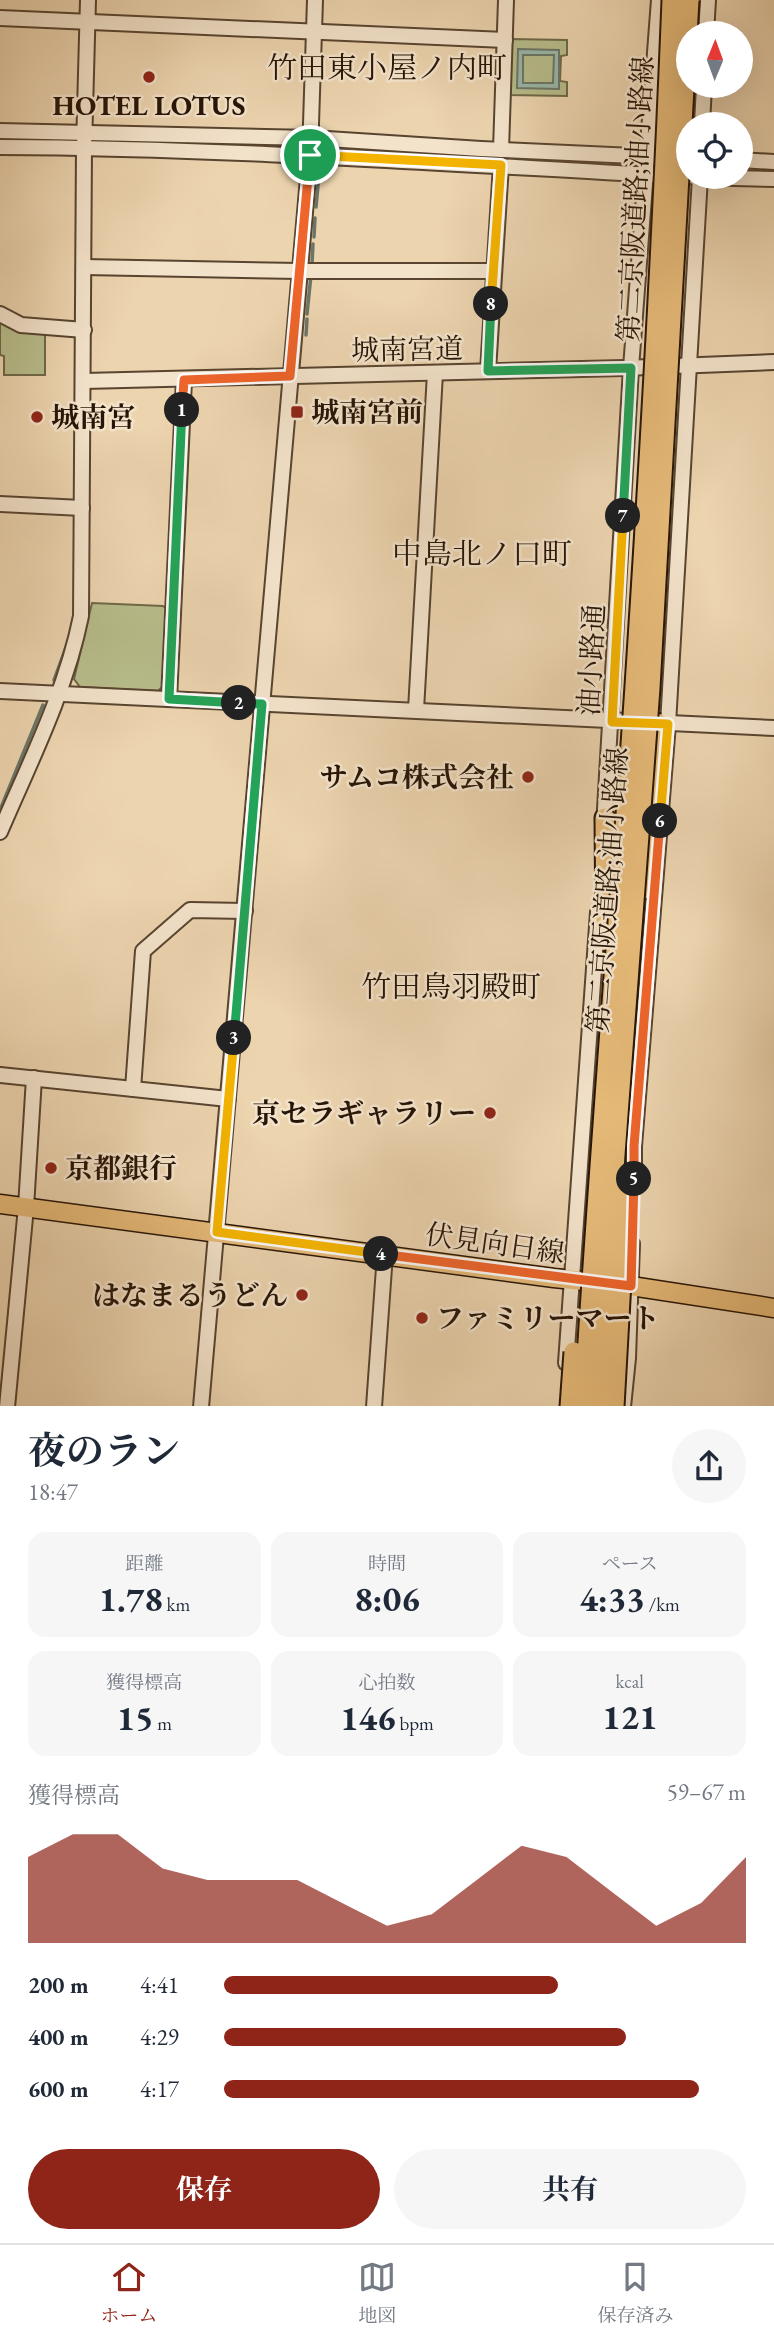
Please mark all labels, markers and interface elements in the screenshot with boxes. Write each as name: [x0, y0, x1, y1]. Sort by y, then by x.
north arrow: [676, 21, 752, 98]
map controls: [676, 21, 753, 189]
district label: 竹田東小屋ノ内町: [267, 48, 507, 87]
street label: 第二京阪道路;油小路線: [610, 55, 660, 343]
marker: HOTEL LOTUS: [141, 69, 157, 85]
place label: HOTEL LOTUS: [52, 87, 246, 123]
button: locate: [676, 112, 753, 189]
pin: [280, 125, 340, 185]
icon: arrive: [291, 136, 329, 174]
pin: 8: [474, 286, 508, 322]
text: 8: [485, 291, 496, 316]
street label: 城南宮道: [351, 330, 463, 368]
pin: 1: [164, 392, 200, 428]
place label: 城南宮前: [311, 394, 423, 430]
text: 1: [176, 397, 187, 422]
place label: 城南宮: [51, 399, 135, 435]
marker: 城南宮前: [289, 404, 305, 420]
marker: 城南宮: [29, 409, 45, 425]
pin: 7: [606, 498, 640, 534]
text: 7: [617, 503, 628, 528]
district label: 中島北ノ口町: [392, 534, 572, 573]
street label: 油小路通: [570, 603, 612, 717]
pin: 2: [222, 686, 256, 720]
text: 2: [233, 690, 244, 715]
street label: 第二京阪道路;油小路線: [579, 746, 635, 1034]
place label: サムコ株式会社: [319, 759, 514, 795]
marker: サムコ株式会社: [520, 769, 536, 785]
pin: 6: [642, 804, 678, 838]
text: 6: [654, 808, 665, 833]
district label: 竹田鳥羽殿町: [361, 967, 541, 1006]
pin: 3: [216, 1020, 252, 1056]
text: 3: [228, 1025, 239, 1050]
place label: 京セラギャラリー: [252, 1095, 476, 1131]
marker: 京セラギャラリー: [482, 1105, 498, 1121]
place label: 京都銀行: [65, 1150, 177, 1186]
marker: 京都銀行: [43, 1160, 59, 1176]
pin: 5: [616, 1162, 652, 1196]
text: 5: [628, 1166, 639, 1191]
street label: 伏見向日線: [423, 1215, 567, 1271]
pin: 4: [364, 1236, 398, 1272]
text: 4: [375, 1241, 386, 1266]
place label: はなまるうどん: [92, 1277, 288, 1313]
marker: はなまるうどん: [294, 1287, 310, 1303]
place label: ファミリーマート: [436, 1300, 659, 1336]
marker: ファミリーマート: [414, 1310, 430, 1326]
text: 夜のラン: [28, 1426, 180, 1475]
button: share: [672, 1429, 746, 1503]
text: 18:47: [28, 1477, 78, 1507]
text: 距離: [125, 1551, 163, 1576]
text: 時間: [368, 1551, 406, 1576]
text: ペース: [602, 1551, 658, 1576]
text: 1.78: [98, 1576, 163, 1621]
text: 8:06: [354, 1576, 420, 1621]
text: 4:33: [579, 1576, 645, 1621]
text: km: [163, 1592, 190, 1617]
text: /km: [645, 1592, 680, 1617]
text: kcal: [615, 1669, 644, 1694]
text: 獲得標高: [106, 1670, 182, 1695]
text: 心拍数: [358, 1670, 416, 1695]
text: 121: [602, 1694, 657, 1739]
text: 15: [117, 1695, 154, 1740]
text: 146: [340, 1695, 396, 1740]
text: m: [154, 1711, 172, 1736]
text: bpm: [396, 1711, 434, 1736]
text: 59–67 m: [667, 1777, 746, 1807]
text: 獲得標高: [28, 1780, 120, 1810]
text: 200 m: [28, 1970, 89, 2000]
text: 4:41: [140, 1970, 179, 2000]
text: 400 m: [28, 2022, 89, 2052]
text: 4:29: [140, 2022, 179, 2052]
text: 600 m: [28, 2074, 89, 2104]
text: 4:17: [140, 2074, 179, 2104]
button: 保存: [28, 2149, 380, 2229]
button: 共有: [394, 2149, 746, 2229]
tab: ホーム: [100, 2258, 158, 2328]
tab: 地図: [358, 2258, 397, 2328]
tab: 保存済み: [597, 2258, 674, 2328]

